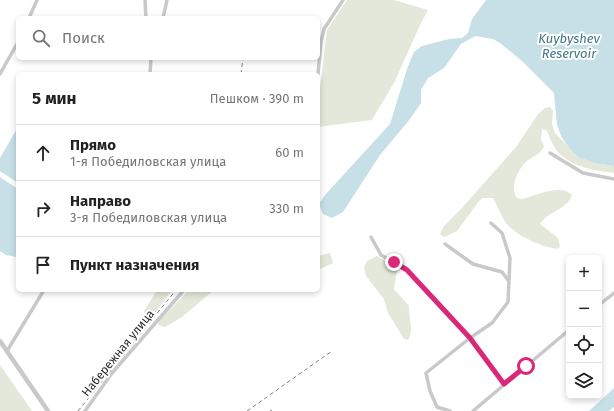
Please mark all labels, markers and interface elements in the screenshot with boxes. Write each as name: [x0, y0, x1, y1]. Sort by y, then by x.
search box: [16, 16, 320, 60]
icon: search: [30, 27, 52, 49]
text: Поиск: [62, 29, 105, 47]
water label: Kuybyshev Reservoir: [538, 31, 600, 61]
text: 5 мин: [32, 88, 77, 109]
text: Пешком · 390 m: [210, 91, 304, 106]
text: Прямо: [70, 136, 116, 154]
icon: ahead: [32, 142, 54, 164]
text: 60 m: [275, 145, 304, 160]
text: 1-я Победиловская улица: [70, 154, 226, 169]
text: Направо: [70, 192, 131, 210]
icon: right: [32, 198, 54, 220]
text: 330 m: [269, 201, 304, 216]
text: 3-я Победиловская улица: [70, 210, 227, 225]
route end: [385, 253, 403, 271]
icon: arrive: [32, 254, 54, 276]
map controls: [566, 255, 602, 399]
button: +: [566, 255, 602, 291]
text: Пункт назначения: [70, 256, 199, 274]
button: −: [566, 291, 602, 327]
street label: Набережная улица: [79, 307, 157, 399]
button: locate: [566, 327, 602, 363]
route start: [517, 357, 535, 375]
button: layers: [566, 363, 602, 399]

